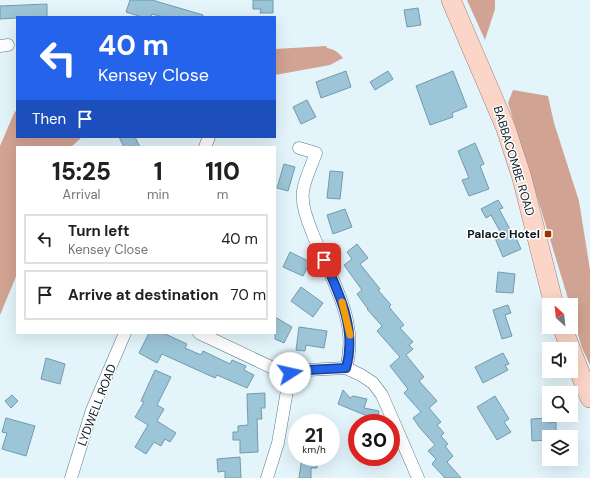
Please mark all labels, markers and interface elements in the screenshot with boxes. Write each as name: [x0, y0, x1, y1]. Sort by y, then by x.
text: 40 m: [98, 27, 169, 64]
icon: left: [32, 32, 84, 84]
text: Kensey Close: [98, 63, 209, 87]
street label: BABBACOMBE ROAD: [490, 104, 538, 218]
icon: arrive: [74, 108, 96, 130]
text: Then: [32, 109, 66, 129]
text: 15:25: [52, 156, 111, 187]
text: 1: [154, 156, 163, 187]
text: 110: [205, 156, 240, 187]
text: Arrival: [63, 186, 100, 203]
text: min: [147, 186, 169, 203]
text: m: [217, 186, 228, 203]
text: Turn left: [68, 221, 129, 241]
place label: Palace Hotel: [467, 226, 540, 242]
icon: left: [34, 228, 56, 250]
text: 40 m: [221, 229, 258, 249]
marker: Palace Hotel: [543, 229, 553, 239]
text: Kensey Close: [68, 241, 148, 258]
pin: [307, 243, 341, 277]
icon: arrive: [313, 249, 335, 271]
icon: arrive: [34, 284, 56, 306]
text: Arrive at destination: [68, 285, 219, 305]
text: 70 m: [231, 285, 266, 305]
north arrow: [542, 298, 578, 334]
map controls: [542, 298, 578, 466]
button: sound: [542, 342, 578, 378]
position arrow: [269, 352, 311, 394]
street label: LYDWELL ROAD: [74, 362, 120, 448]
button: search: [542, 386, 578, 422]
speed limit sign: 30: [348, 414, 400, 466]
text: 21: [305, 422, 323, 448]
button: layers: [542, 430, 578, 466]
text: km/h: [302, 443, 326, 456]

